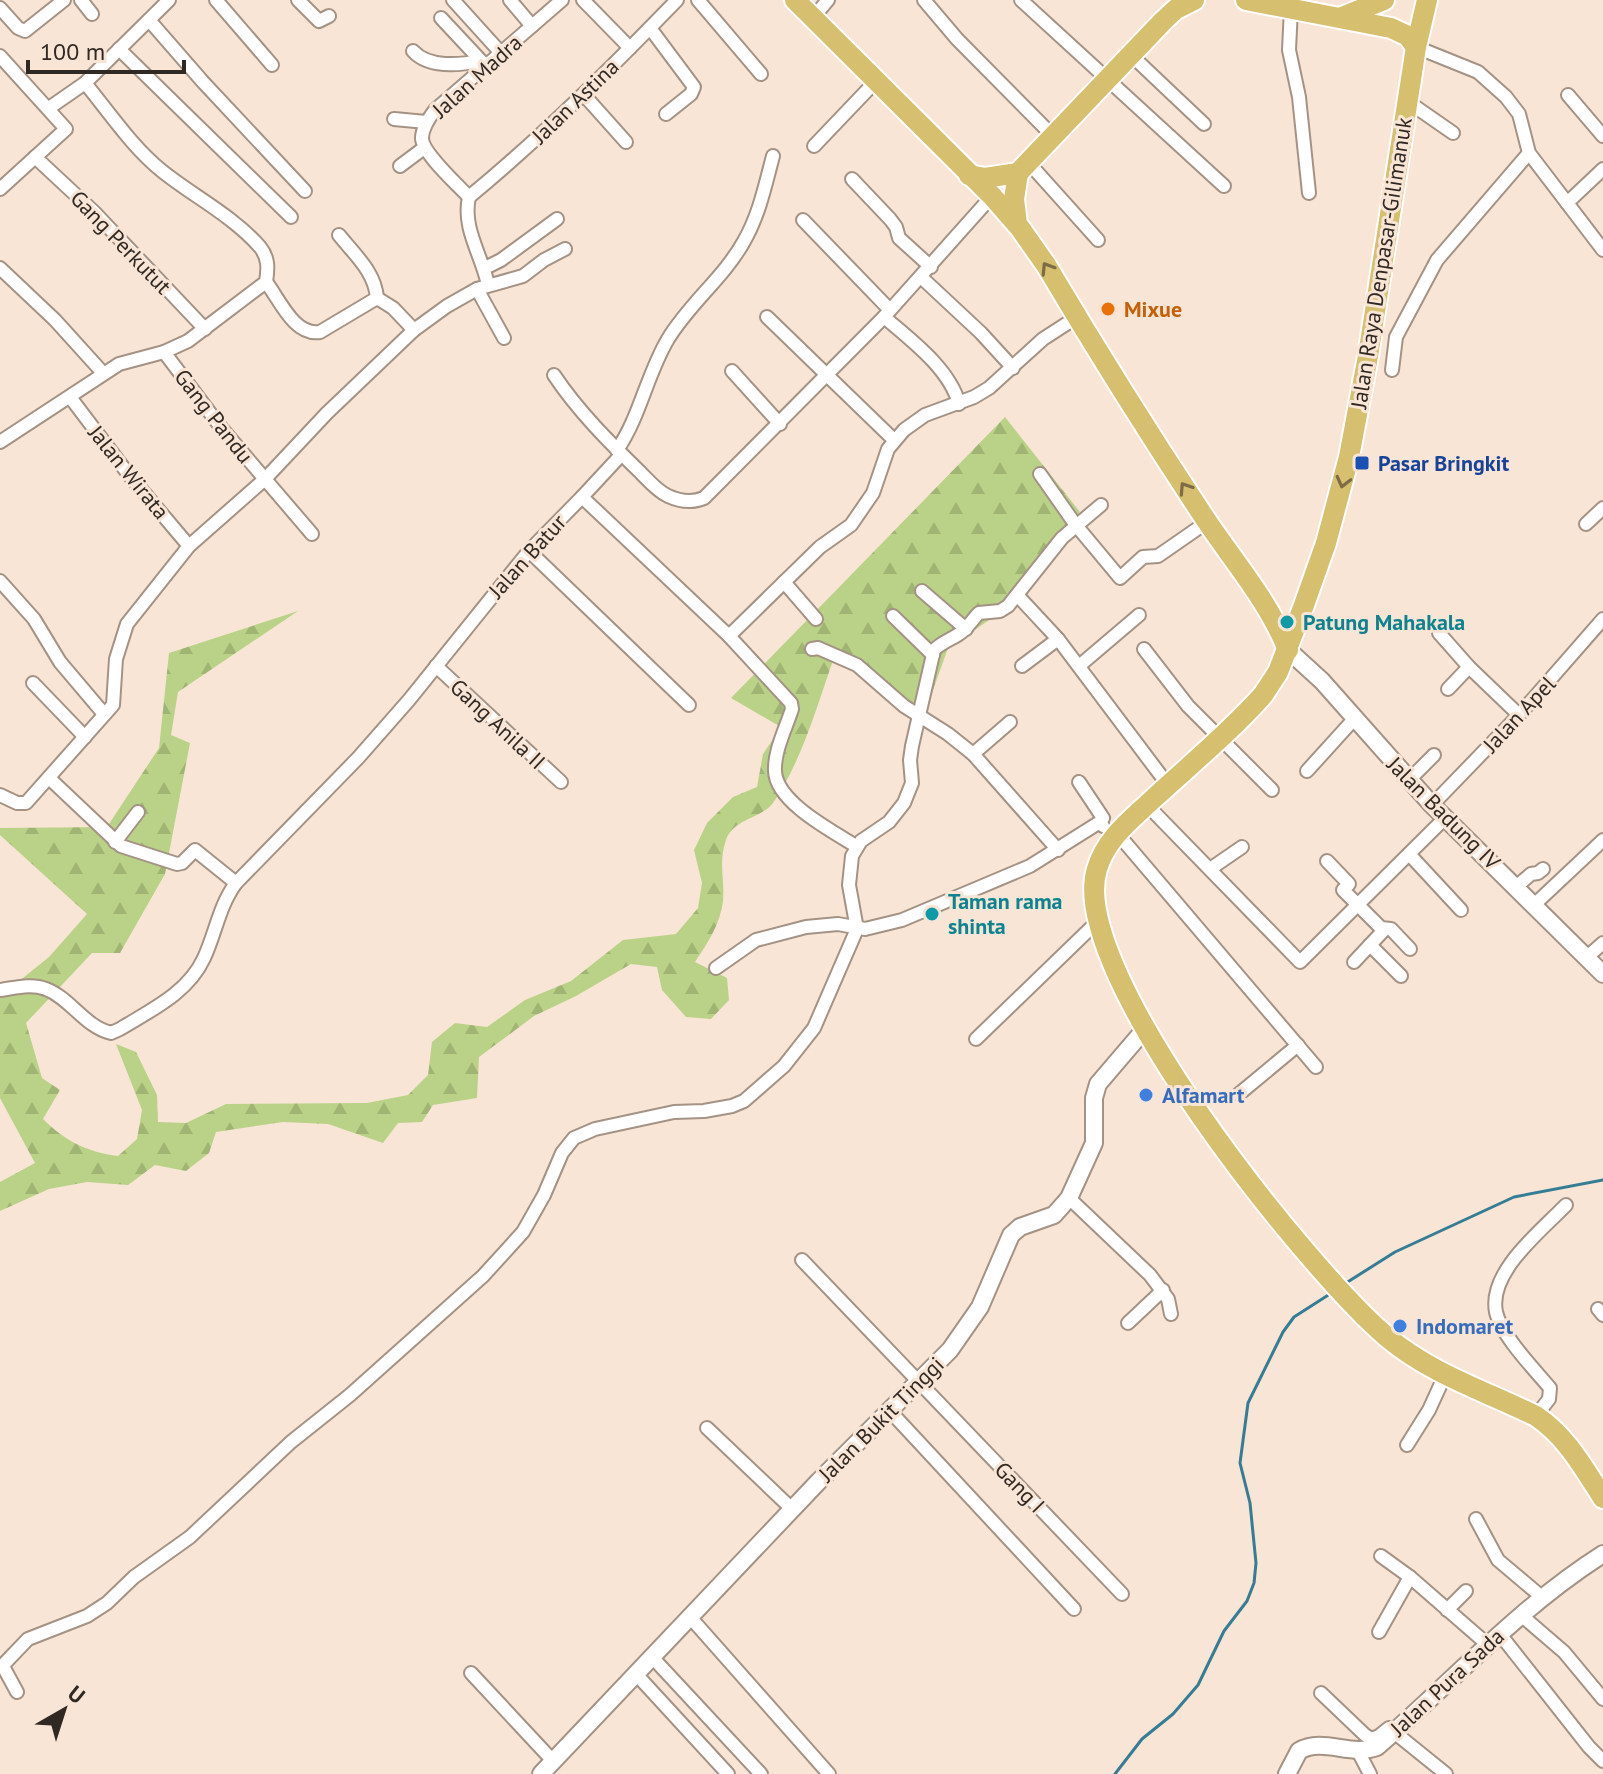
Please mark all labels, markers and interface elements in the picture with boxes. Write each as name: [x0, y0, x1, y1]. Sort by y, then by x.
scale bar: [28, 24, 184, 74]
street label: Jalan Madra: [426, 28, 528, 124]
text: 100 m: [40, 36, 105, 67]
street label: Jalan Astina: [525, 53, 624, 150]
street label: Jalan Raya Denpasar-Gilimanuk: [1344, 115, 1418, 411]
street label: Gang Perkutut: [65, 184, 178, 300]
one-way arrow: [1042, 262, 1057, 276]
place label: Mixue: [1124, 295, 1182, 323]
marker: Mixue: [1099, 300, 1117, 318]
street label: Gang Pandu: [168, 363, 260, 469]
street label: Jalan Wirata: [82, 418, 175, 525]
place label: Pasar Bringkit: [1378, 449, 1509, 477]
marker: Pasar Bringkit: [1353, 454, 1371, 472]
one-way arrow: [1335, 475, 1352, 489]
one-way arrow: [1180, 482, 1195, 496]
street label: Jalan Batur: [481, 508, 572, 604]
place label: Patung Mahakala: [1303, 608, 1465, 636]
marker: Patung Mahakala: [1278, 613, 1296, 631]
street label: Jalan Apel: [1476, 670, 1562, 759]
street label: Gang Anila II: [444, 673, 552, 775]
street label: Jalan Badung IV: [1381, 750, 1507, 876]
place label: Taman rama shinta: [948, 887, 1063, 940]
marker: Taman rama shinta: [923, 905, 941, 923]
place label: Alfamart: [1162, 1081, 1245, 1109]
marker: Alfamart: [1137, 1086, 1155, 1104]
place label: Indomaret: [1416, 1312, 1513, 1340]
marker: Indomaret: [1391, 1317, 1409, 1335]
street label: Jalan Bukit Tinggi: [812, 1350, 950, 1488]
street label: Gang I: [989, 1456, 1051, 1518]
street label: Jalan Pura Sada: [1383, 1622, 1510, 1743]
north arrow: [24, 1670, 104, 1750]
text: U: [62, 1679, 91, 1710]

